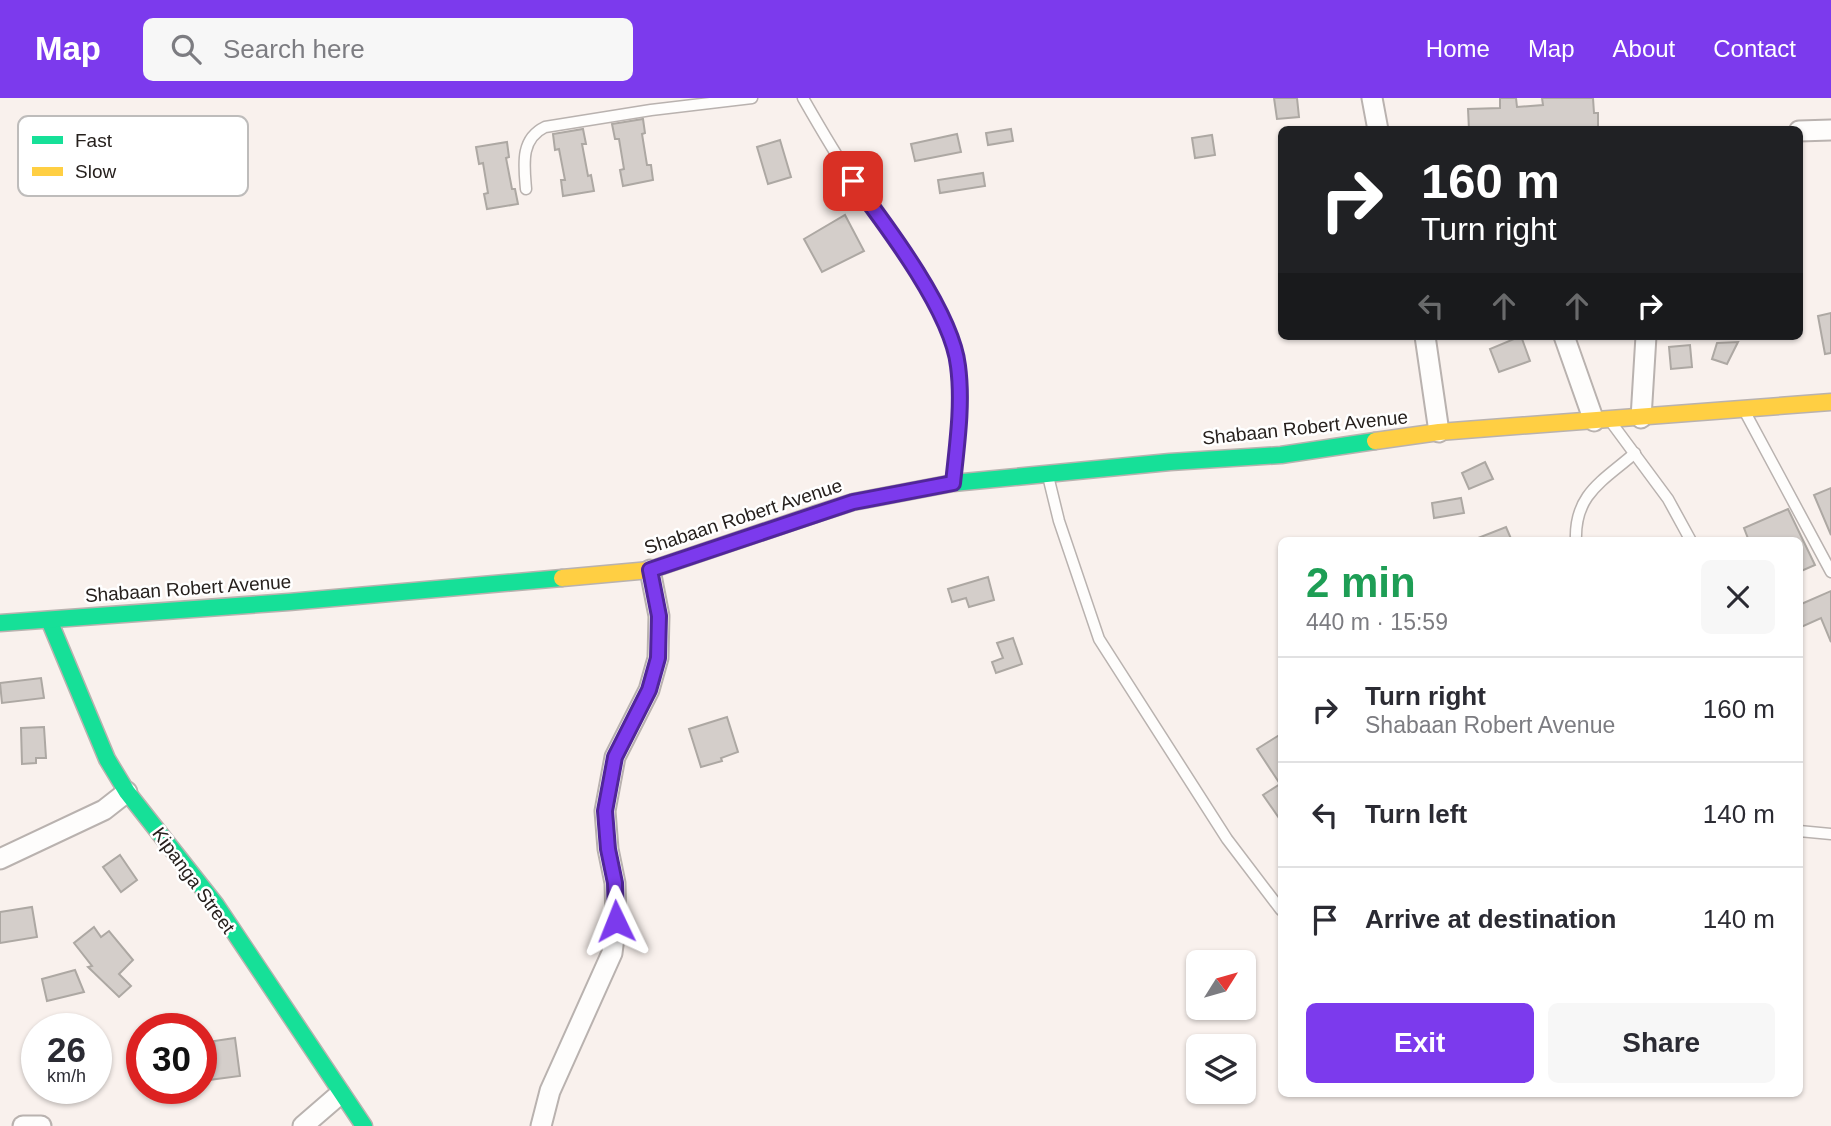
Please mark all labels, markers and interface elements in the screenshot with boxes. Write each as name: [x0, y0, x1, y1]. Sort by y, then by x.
search box: [143, 18, 633, 81]
text: Map: [35, 30, 101, 67]
icon: search: [167, 30, 205, 68]
text: Search here: [223, 34, 365, 64]
text: Home: [1426, 35, 1490, 62]
text: Map: [1528, 35, 1575, 62]
text: About: [1613, 35, 1675, 62]
text: Contact: [1713, 35, 1796, 62]
legend: [18, 116, 248, 196]
text: Fast: [75, 130, 113, 151]
pin: [823, 151, 883, 211]
icon: right: [1306, 154, 1397, 245]
text: 160 m: [1421, 154, 1560, 208]
text: Slow: [75, 161, 116, 182]
icon: arrive: [834, 162, 872, 200]
text: Turn right: [1421, 211, 1557, 247]
icon: left: [1412, 287, 1450, 325]
icon: ahead: [1485, 287, 1523, 325]
icon: ahead: [1558, 287, 1596, 325]
icon: right: [1631, 287, 1669, 325]
street label: Shabaan Robert Avenue: [1201, 406, 1409, 449]
street label: Shabaan Robert Avenue: [642, 475, 845, 558]
text: 2 min: [1306, 559, 1416, 606]
button: close: [1701, 560, 1775, 634]
street label: Shabaan Robert Avenue: [84, 571, 292, 606]
text: 440 m · 15:59: [1306, 609, 1448, 635]
text: Turn right: [1365, 681, 1486, 711]
icon: right: [1306, 691, 1344, 729]
text: 160 m: [1703, 694, 1775, 724]
text: Shabaan Robert Avenue: [1365, 712, 1615, 738]
icon: left: [1306, 796, 1344, 834]
text: Turn left: [1365, 799, 1467, 829]
text: 140 m: [1703, 799, 1775, 829]
street label: Kipanga Street: [148, 823, 239, 938]
position arrow: [579, 884, 653, 958]
icon: arrive: [1306, 901, 1344, 939]
text: Arrive at destination: [1365, 904, 1616, 934]
text: 140 m: [1703, 904, 1775, 934]
north arrow: [1186, 950, 1256, 1020]
map controls: [1186, 950, 1256, 1104]
button: Exit: [1306, 1003, 1534, 1083]
button: Share: [1548, 1003, 1775, 1083]
speed limit sign: 30: [126, 1013, 217, 1104]
text: 26: [47, 1030, 86, 1069]
button: layers: [1186, 1034, 1256, 1104]
text: km/h: [47, 1066, 86, 1086]

